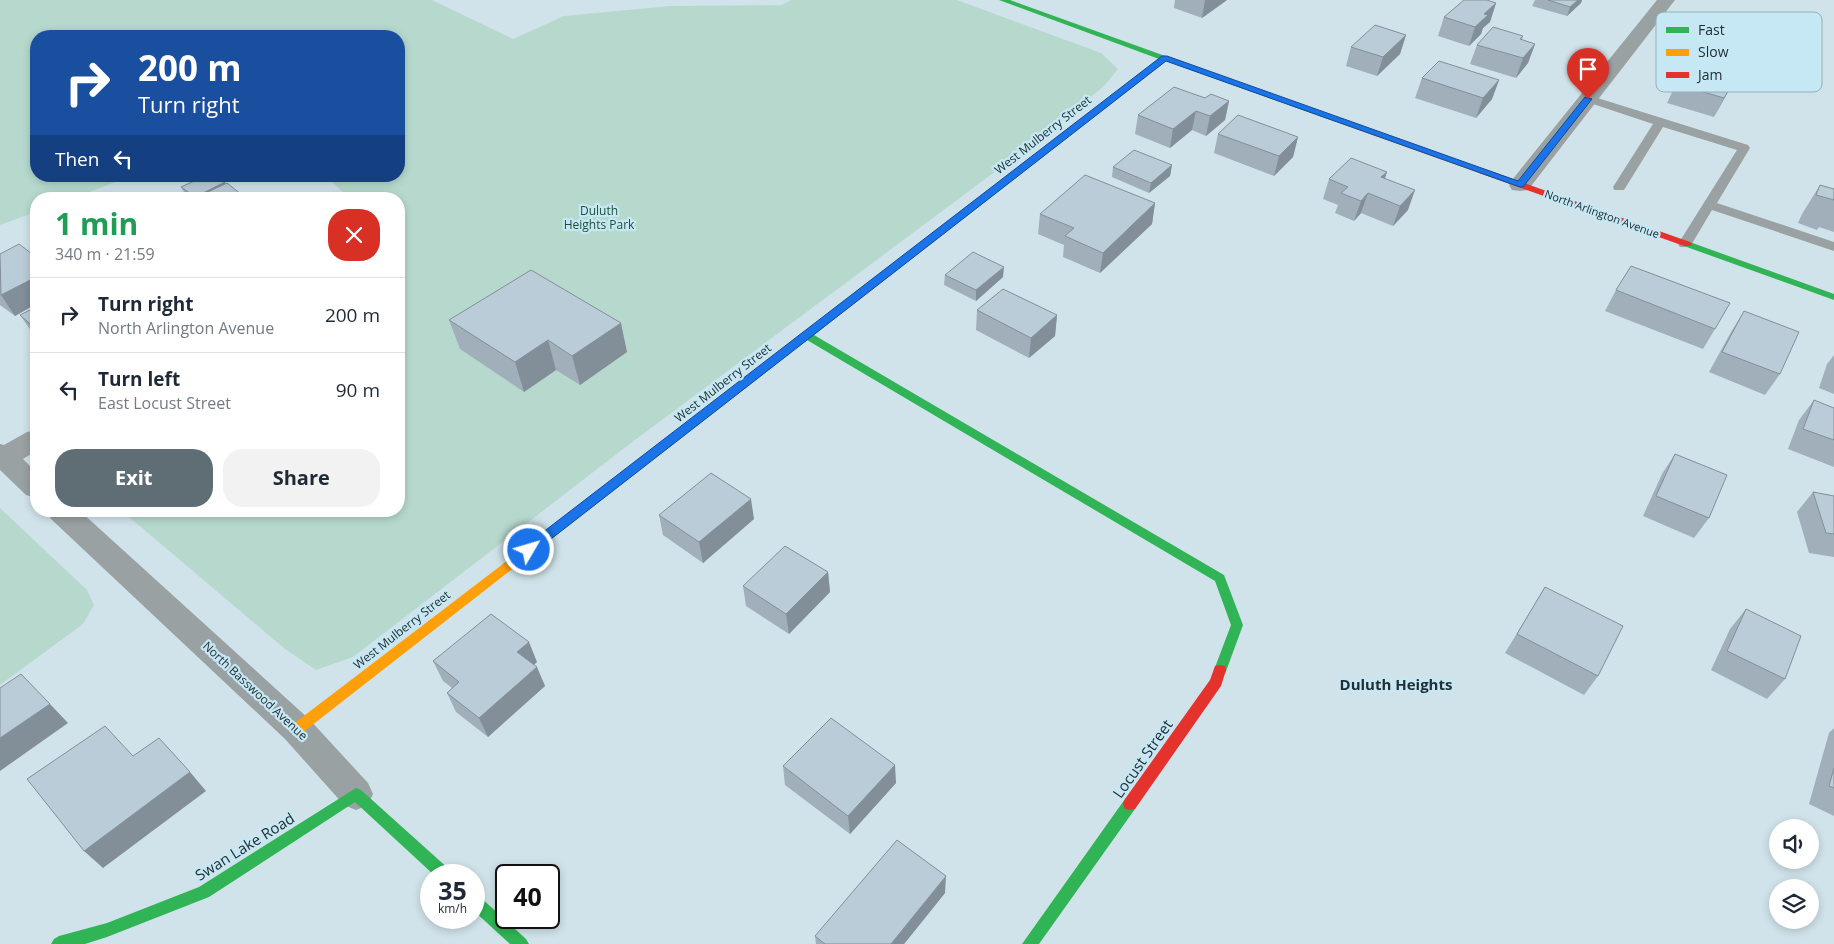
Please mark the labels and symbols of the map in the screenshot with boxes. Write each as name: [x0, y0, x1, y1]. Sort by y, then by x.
legend: [1656, 12, 1822, 92]
text: Fast: [1698, 20, 1725, 39]
text: Slow: [1698, 42, 1729, 61]
pin: [1567, 48, 1609, 99]
text: Jam: [1696, 65, 1723, 84]
street label: West Mulberry Street: [991, 91, 1095, 178]
street label: North Arlington Avenue: [1543, 186, 1662, 241]
park label: Duluth Heights Park: [564, 202, 635, 233]
street label: West Mulberry Street: [671, 339, 775, 426]
position arrow: [502, 523, 554, 575]
street label: West Mulberry Street: [350, 586, 454, 673]
street label: North Basswood Avenue: [199, 637, 312, 744]
district label: Duluth Heights: [1340, 674, 1452, 694]
street label: Locust Street: [1108, 715, 1177, 802]
street label: Swan Lake Road: [191, 808, 298, 885]
speed limit sign: 40: [495, 864, 560, 929]

